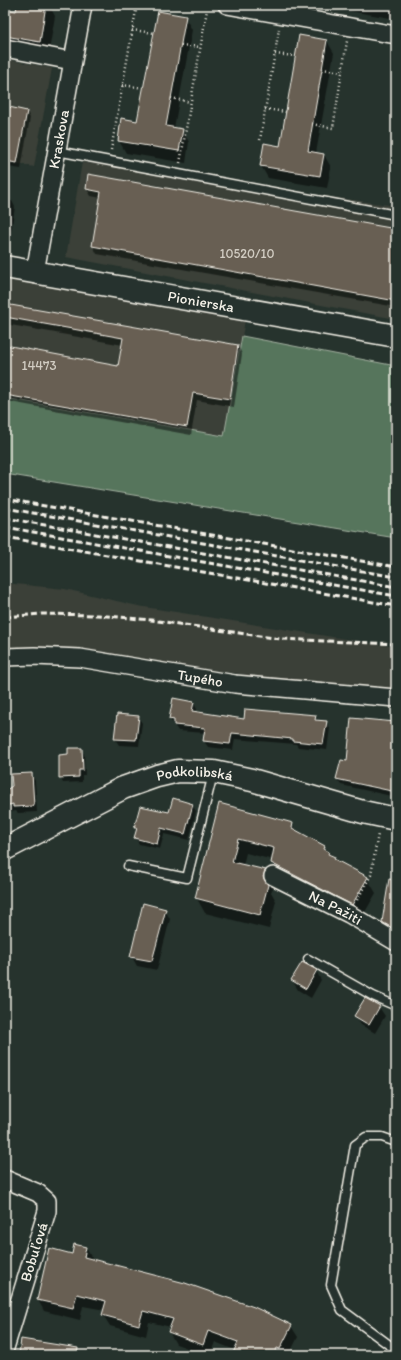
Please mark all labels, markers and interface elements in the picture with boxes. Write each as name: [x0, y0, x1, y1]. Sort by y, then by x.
street label: Kraskova: [45, 108, 73, 170]
house number: 10520/10: [219, 246, 275, 261]
street label: Pionierska: [166, 287, 236, 316]
house number: 14473: [21, 358, 57, 373]
street label: Tupého: [176, 665, 224, 691]
street label: Podkolibská: [154, 762, 235, 785]
street label: Na Pažiti: [306, 886, 365, 929]
street label: Bobuľová: [16, 1220, 52, 1284]

